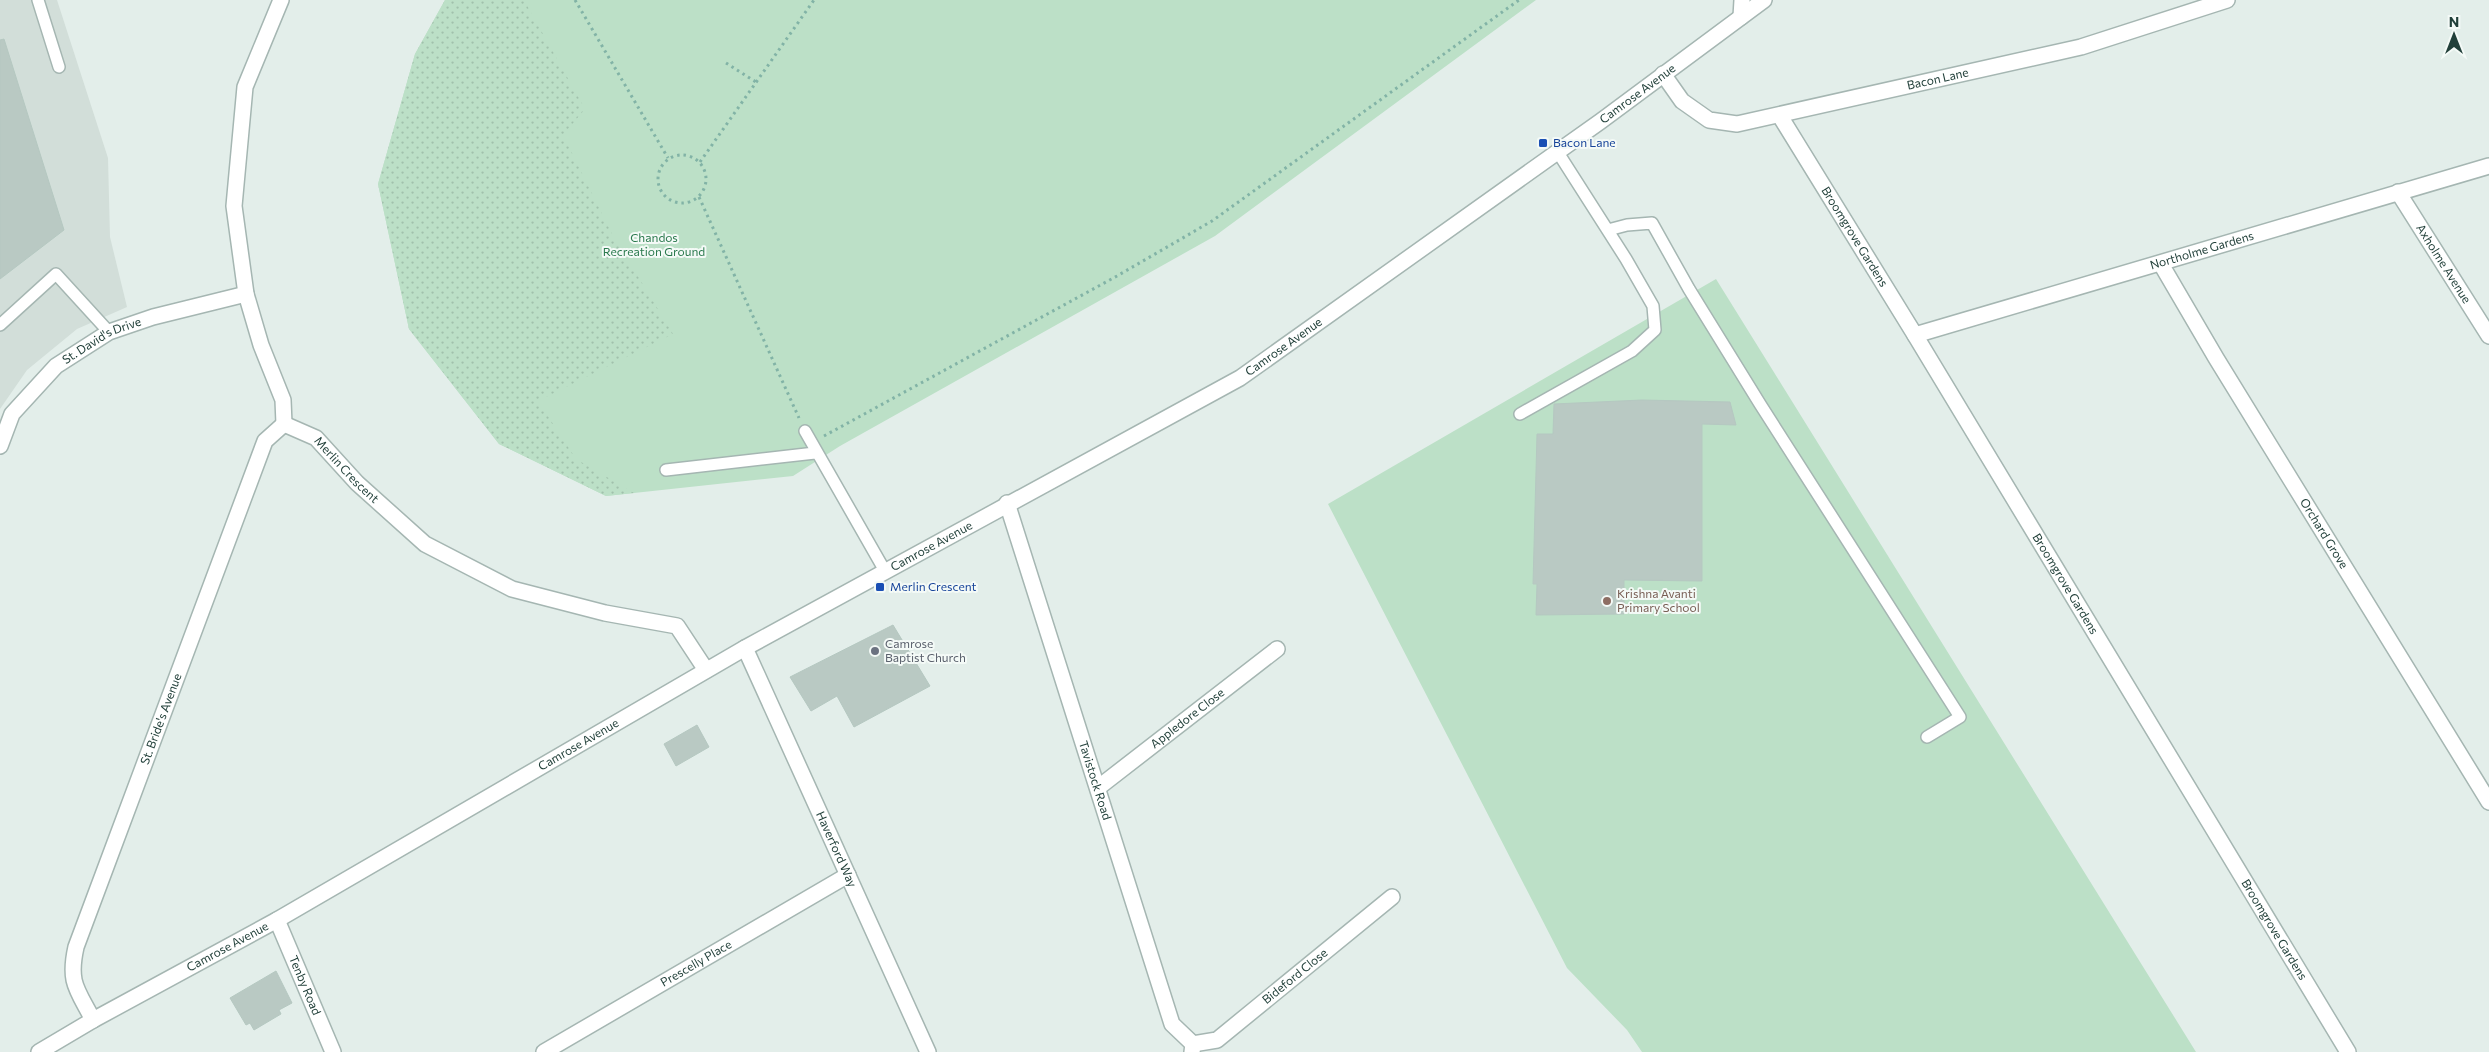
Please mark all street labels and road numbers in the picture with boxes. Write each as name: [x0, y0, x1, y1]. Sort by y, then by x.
street label: Camrose Avenue: [1596, 60, 1678, 126]
street label: Bacon Lane: [1905, 64, 1970, 92]
street label: Broomgrove Gardens: [1819, 184, 1892, 289]
street label: Axholme Avenue: [2414, 221, 2474, 306]
street label: Northolme Gardens: [2148, 228, 2255, 271]
street label: St. David's Drive: [59, 314, 143, 366]
street label: Camrose Avenue: [1242, 314, 1324, 378]
street label: Merlin Crescent: [312, 433, 382, 505]
street label: Orchard Grove: [2298, 495, 2352, 571]
street label: Camrose Avenue: [888, 517, 974, 573]
street label: Broomgrove Gardens: [2030, 530, 2102, 636]
street label: St. Bride's Avenue: [137, 671, 184, 766]
street label: Appledore Close: [1147, 685, 1227, 751]
street label: Camrose Avenue: [535, 715, 621, 773]
street label: Tavistock Road: [1077, 739, 1115, 822]
street label: Haverford Way: [814, 809, 860, 889]
street label: Broomgrove Gardens: [2239, 876, 2311, 982]
street label: Camrose Avenue: [184, 918, 270, 974]
street label: Prescelly Place: [657, 936, 734, 989]
street label: Bideford Close: [1259, 945, 1330, 1006]
street label: Tenby Road: [287, 953, 325, 1017]

